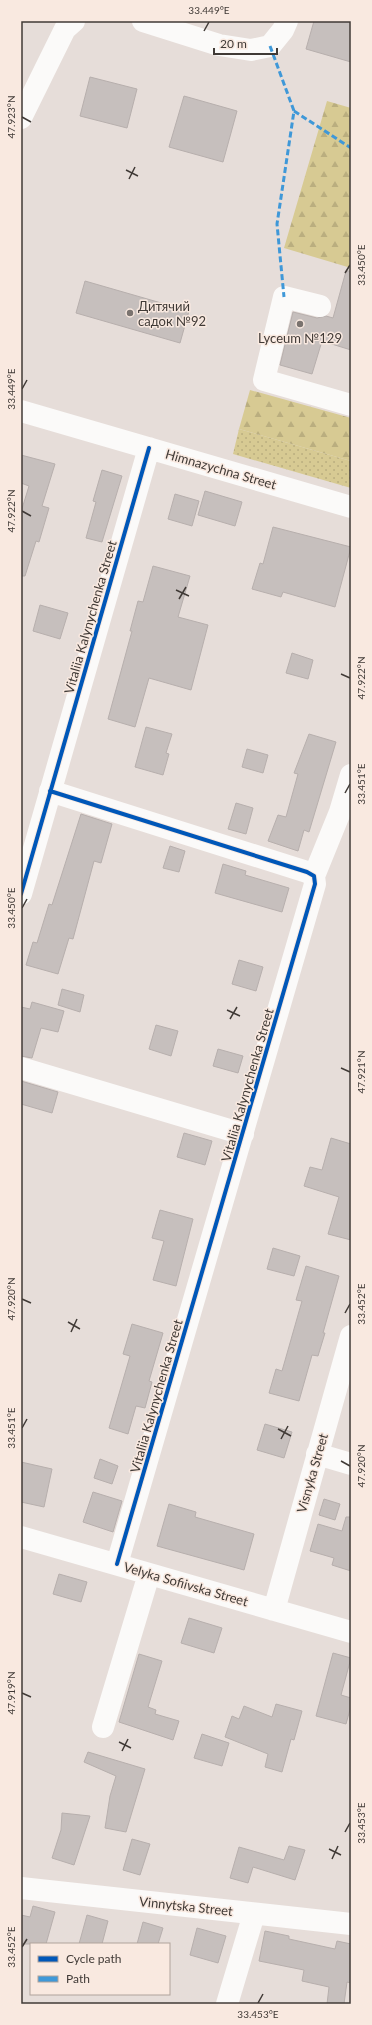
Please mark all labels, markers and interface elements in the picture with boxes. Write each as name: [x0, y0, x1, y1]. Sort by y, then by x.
text: 33.449°E: [188, 4, 230, 16]
scale bar: [214, 30, 277, 56]
text: 20 m: [220, 36, 247, 51]
text: 47.923°N: [5, 95, 17, 139]
text: 33.450°E: [355, 244, 367, 286]
place label: Дитячий садок №92: [138, 298, 206, 329]
marker: Дитячий садок №92: [125, 308, 135, 318]
marker: Lyceum №129: [295, 319, 305, 329]
place label: Lyceum №129: [258, 330, 342, 346]
text: 33.449°E: [5, 368, 17, 410]
street label: Himnazychna Street: [164, 446, 279, 493]
text: 47.922°N: [5, 489, 17, 533]
street label: Vitaliia Kalynychenka Street: [60, 538, 120, 696]
text: 47.922°N: [355, 656, 367, 700]
text: 33.451°E: [355, 763, 367, 805]
text: 33.450°E: [5, 887, 17, 929]
street label: Vitaliia Kalynychenka Street: [217, 1006, 277, 1164]
text: 47.921°N: [355, 1050, 367, 1094]
text: 47.920°N: [5, 1277, 17, 1321]
text: 33.452°E: [355, 1283, 367, 1325]
street label: Vitaliia Kalynychenka Street: [126, 1317, 186, 1475]
text: 33.451°E: [5, 1407, 17, 1449]
street label: Visnyka Street: [293, 1431, 331, 1515]
text: 47.920°N: [355, 1444, 367, 1488]
street label: Velyka Sofiivska Street: [122, 1559, 250, 1609]
text: 47.919°N: [5, 1671, 17, 1715]
text: 33.453°E: [355, 1802, 367, 1844]
street label: Vinnytska Street: [138, 1893, 234, 1919]
text: 33.452°E: [5, 1926, 17, 1968]
legend: [30, 1943, 170, 1995]
text: Cycle path: [66, 1951, 121, 1966]
text: Path: [66, 1971, 90, 1986]
text: 33.453°E: [237, 2008, 279, 2020]

